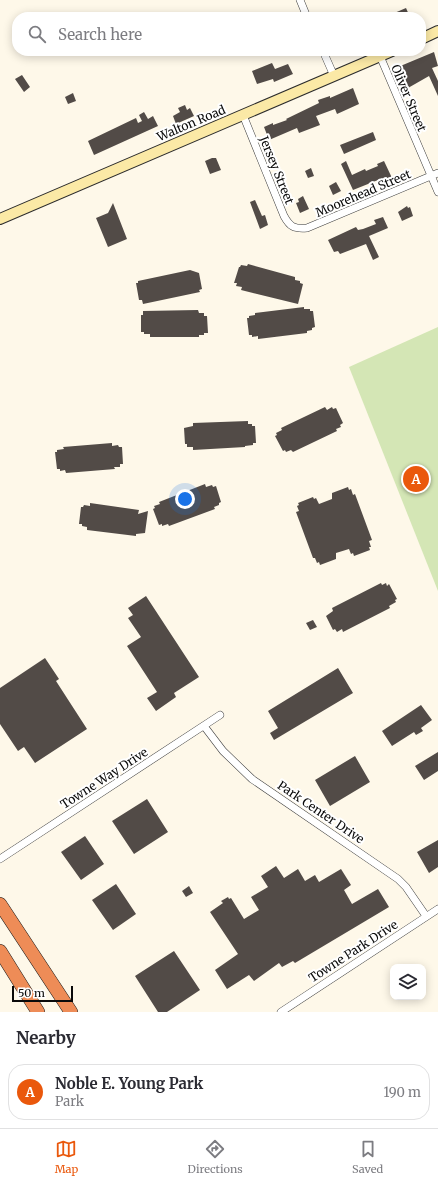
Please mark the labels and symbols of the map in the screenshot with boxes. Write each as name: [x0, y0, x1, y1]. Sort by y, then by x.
street label: Oliver Street: [388, 62, 430, 134]
street label: Walton Road: [154, 102, 227, 145]
street label: Jersey Street: [256, 133, 298, 206]
street label: Moorehead Street: [313, 166, 413, 220]
pin: A: [403, 464, 429, 494]
your location: [175, 489, 195, 509]
street label: Towne Way Drive: [58, 744, 150, 812]
street label: Park Center Drive: [275, 777, 367, 847]
street label: Towne Park Drive: [306, 917, 400, 985]
scale bar: [12, 984, 73, 1003]

